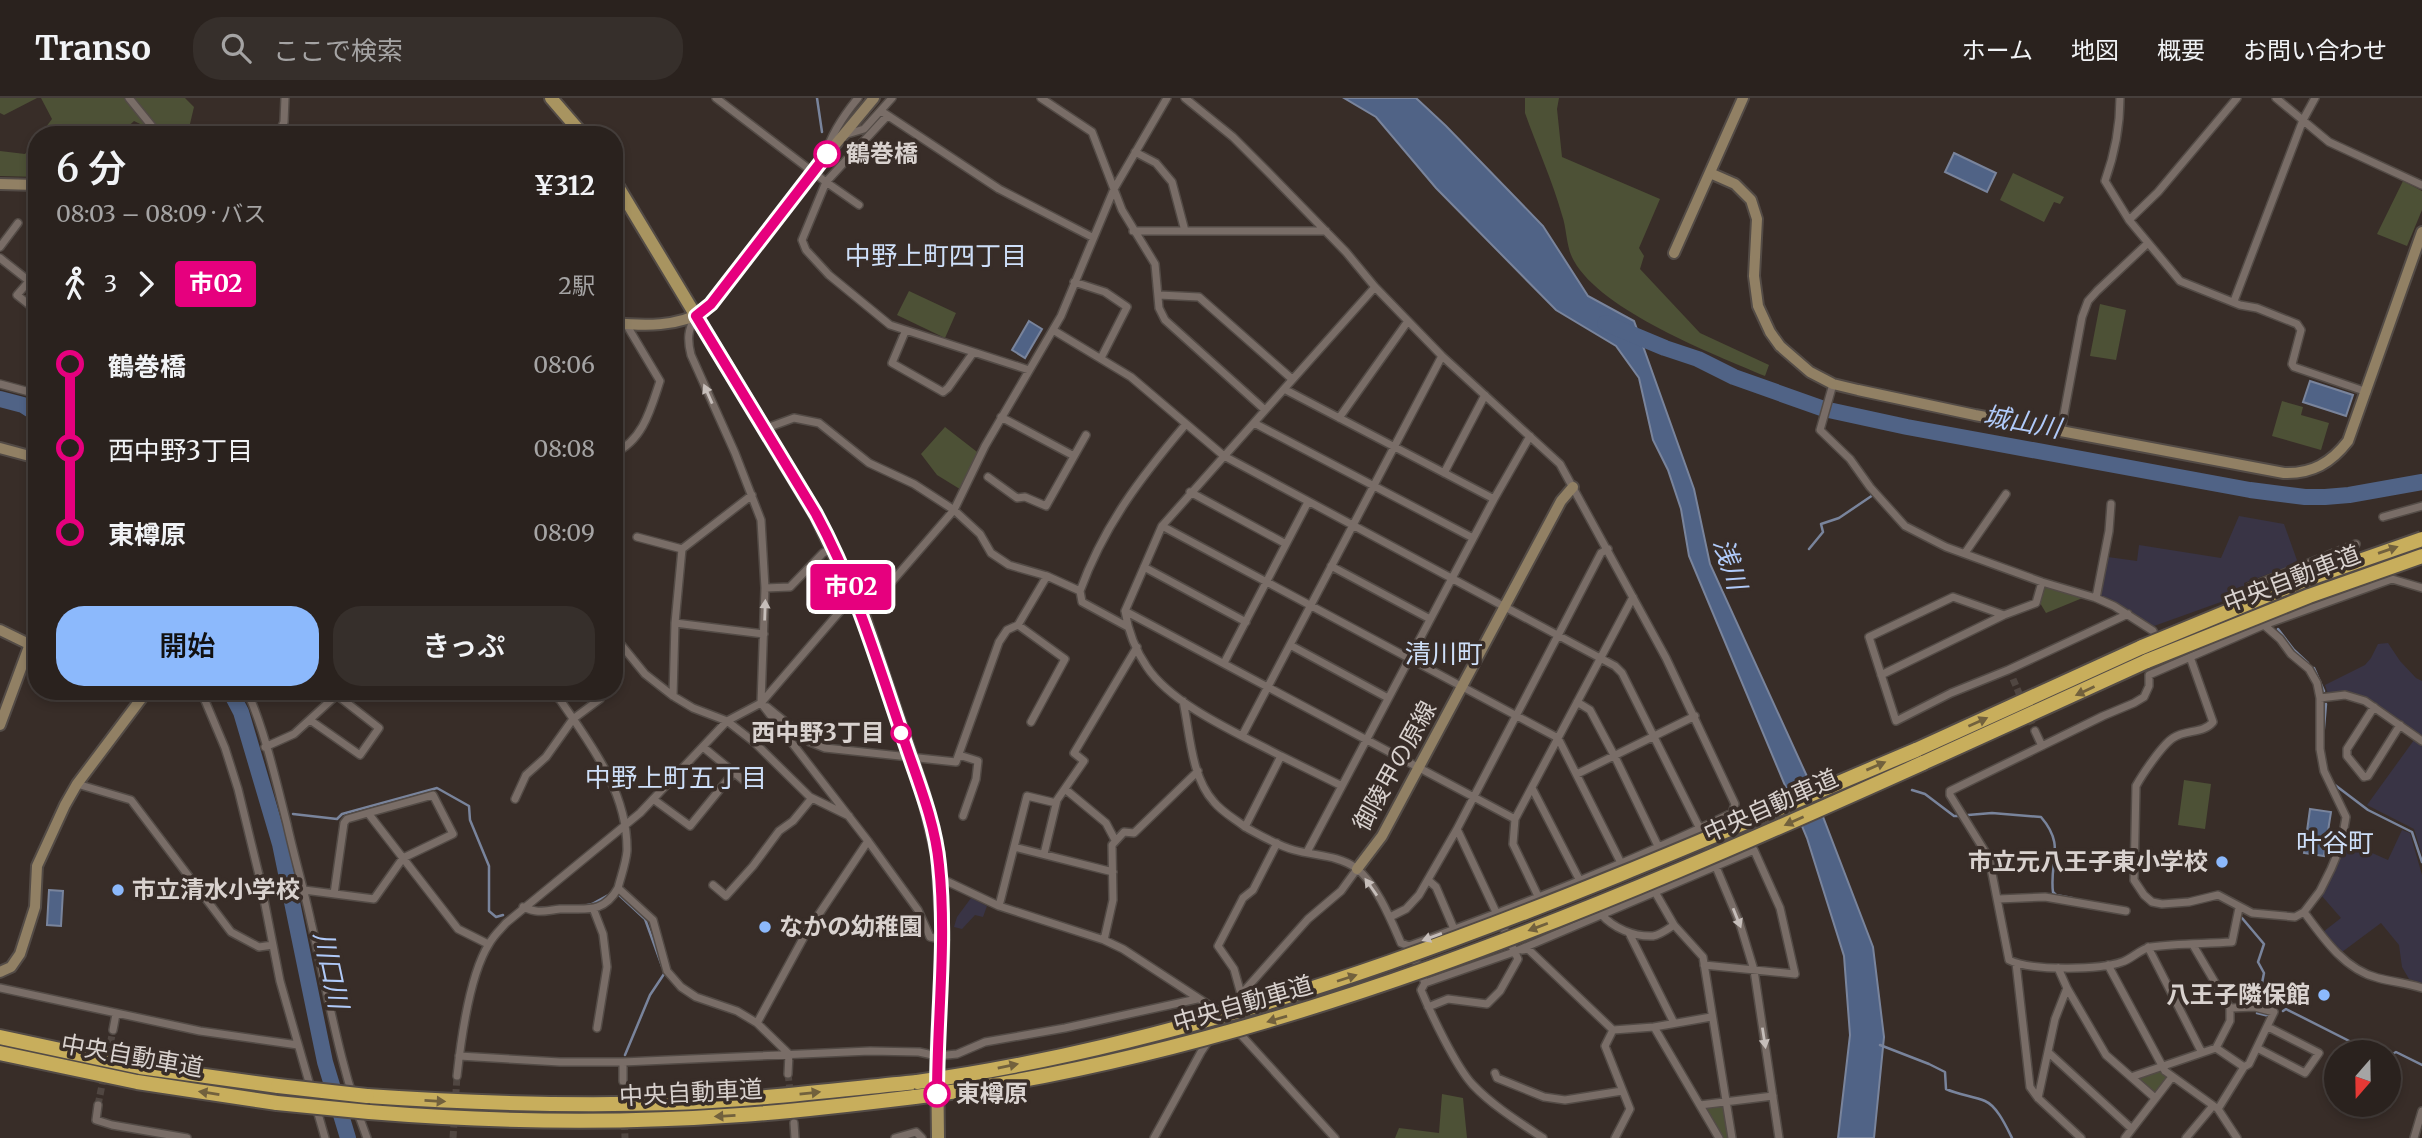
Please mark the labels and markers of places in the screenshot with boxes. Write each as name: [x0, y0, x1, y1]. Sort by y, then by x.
place label: 鶴巻橋: [846, 138, 918, 169]
marker: 鶴巻橋: [814, 141, 840, 167]
place label: 西中野3丁目: [751, 717, 885, 748]
marker: 西中野3丁目: [891, 723, 911, 743]
place label: 市立元八王子東小学校: [1968, 846, 2208, 877]
marker: 市立元八王子東小学校: [2214, 854, 2230, 870]
place label: 市立清水小学校: [132, 874, 300, 905]
marker: 市立清水小学校: [110, 882, 126, 898]
place label: なかの幼稚園: [779, 911, 923, 942]
marker: なかの幼稚園: [757, 919, 773, 935]
place label: 八王子隣保館: [2166, 979, 2310, 1010]
marker: 八王子隣保館: [2316, 987, 2332, 1003]
place label: 東樽原: [956, 1078, 1028, 1109]
marker: 東樽原: [924, 1081, 950, 1107]

